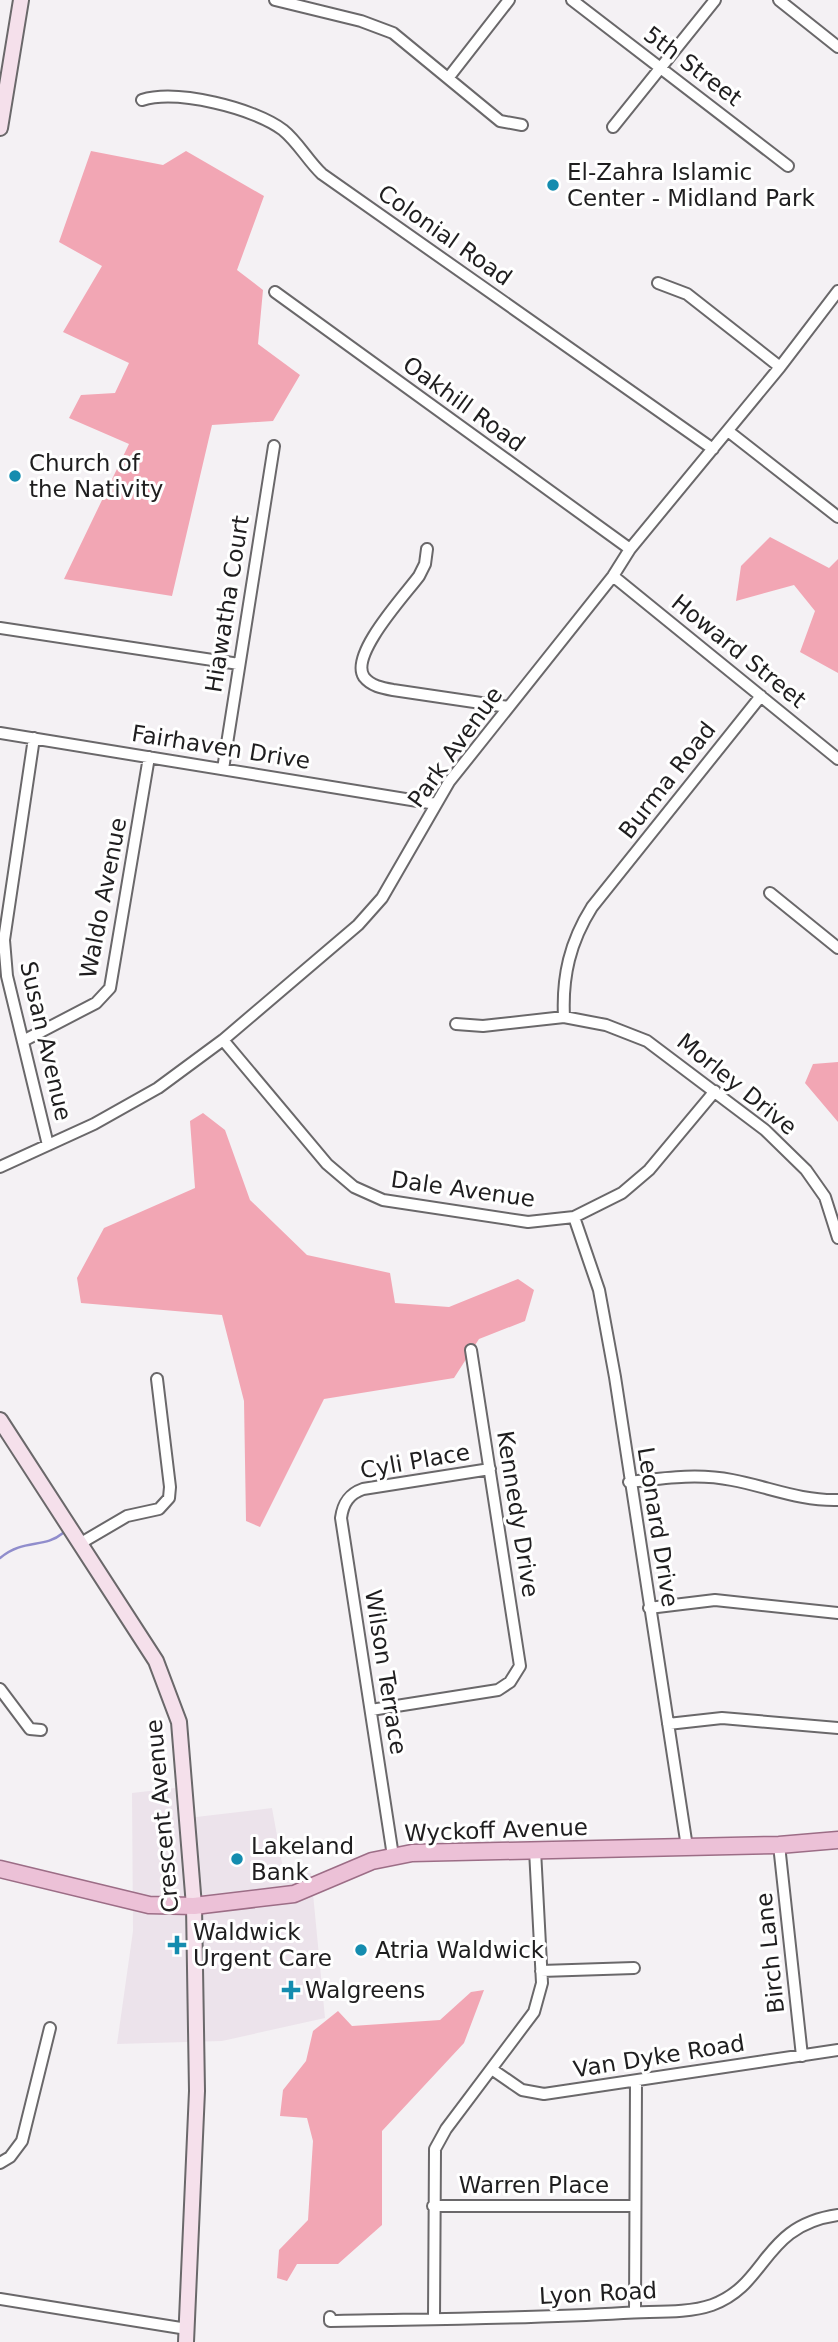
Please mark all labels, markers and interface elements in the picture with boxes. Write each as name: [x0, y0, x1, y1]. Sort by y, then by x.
street label: 5th Street: [639, 21, 747, 111]
place label: El-Zahra Islamic Center - Midland Park: [567, 159, 816, 211]
marker: El-Zahra Islamic Center - Midland Park: [545, 177, 561, 193]
street label: Colonial Road: [373, 179, 517, 291]
street label: Oakhill Road: [398, 351, 530, 457]
place label: Church of the Nativity: [29, 450, 163, 502]
marker: Church of the Nativity: [7, 468, 23, 484]
street label: Hiawatha Court: [200, 514, 254, 694]
street label: Howard Street: [667, 589, 811, 713]
street label: Park Avenue: [403, 682, 507, 812]
street label: Burma Road: [613, 716, 721, 844]
street label: Fairhaven Drive: [130, 720, 312, 774]
street label: Waldo Avenue: [75, 815, 131, 981]
street label: Susan Avenue: [15, 959, 77, 1123]
street label: Morley Drive: [672, 1028, 802, 1140]
street label: Dale Avenue: [389, 1166, 537, 1212]
street label: Kennedy Drive: [492, 1429, 544, 1599]
street label: Cyli Place: [358, 1439, 472, 1483]
street label: Leonard Drive: [633, 1445, 683, 1609]
street label: Wilson Terrace: [360, 1588, 412, 1756]
street label: Crescent Avenue: [141, 1718, 183, 1914]
street label: Wyckoff Avenue: [404, 1814, 588, 1846]
place label: Lakeland Bank: [251, 1833, 354, 1885]
marker: Lakeland Bank: [229, 1851, 245, 1867]
street label: Birch Lane: [751, 1891, 789, 2015]
place label: Waldwick Urgent Care: [193, 1919, 332, 1971]
marker: Waldwick Urgent Care: [167, 1935, 187, 1955]
place label: Atria Waldwick: [375, 1937, 545, 1963]
marker: Atria Waldwick: [353, 1942, 369, 1958]
place label: Walgreens: [305, 1977, 425, 2003]
marker: Walgreens: [283, 1982, 299, 1998]
street label: Van Dyke Road: [572, 2030, 746, 2082]
street label: Warren Place: [459, 2172, 609, 2198]
street label: Lyon Road: [538, 2277, 658, 2309]

